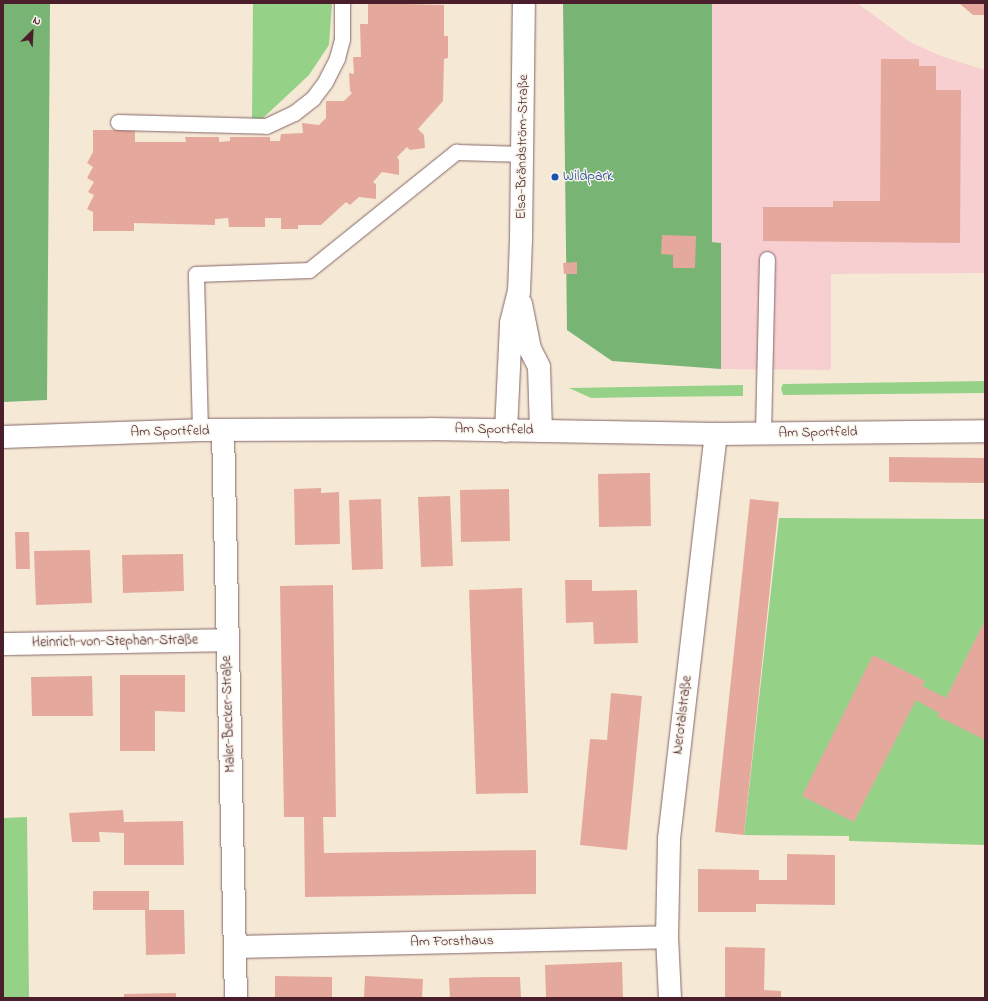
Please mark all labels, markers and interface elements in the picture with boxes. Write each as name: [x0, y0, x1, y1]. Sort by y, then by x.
north arrow: [12, 12, 52, 52]
text: N: [30, 12, 44, 30]
street label: Elsa-Brändström-Straße: [513, 74, 533, 220]
place label: Wildpark: [563, 169, 613, 185]
marker: Wildpark: [550, 172, 560, 182]
street label: Am Sportfeld: [454, 421, 534, 439]
street label: Am Sportfeld: [130, 423, 210, 441]
street label: Am Sportfeld: [778, 424, 858, 442]
street label: Heinrich-von-Stephan-Straße: [32, 632, 198, 652]
street label: Maler-Becker-Straße: [219, 655, 239, 773]
street label: Nerotalstraße: [670, 675, 696, 755]
street label: Am Forsthaus: [410, 933, 494, 951]

